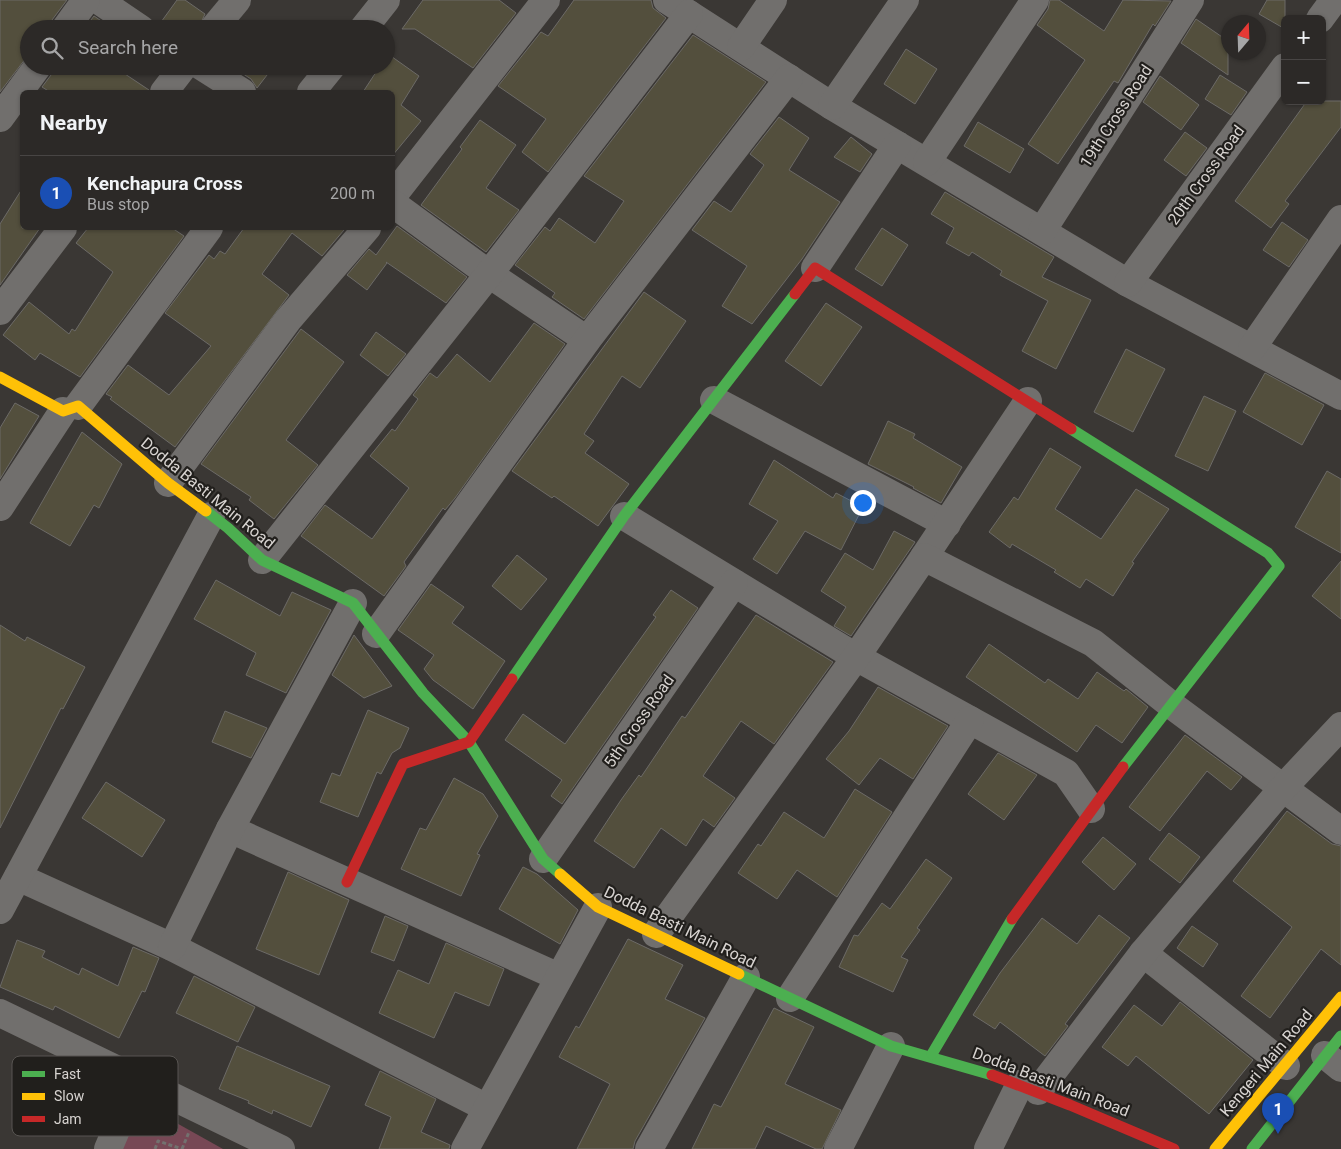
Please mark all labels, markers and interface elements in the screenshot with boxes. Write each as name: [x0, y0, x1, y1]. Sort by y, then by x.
north arrow: [1221, 15, 1266, 60]
map controls: [1281, 15, 1326, 105]
button: +: [1281, 15, 1326, 60]
search box: [20, 20, 395, 75]
icon: search: [38, 34, 66, 62]
text: Search here: [78, 36, 178, 59]
button: −: [1281, 60, 1326, 105]
street label: 19th Cross Road: [1076, 61, 1156, 171]
text: Nearby: [40, 111, 107, 135]
street label: 20th Cross Road: [1164, 122, 1248, 228]
text: Kenchapura Cross: [87, 172, 243, 195]
text: 1: [51, 184, 61, 203]
text: 200 m: [330, 184, 375, 203]
text: Bus stop: [87, 195, 149, 214]
street label: Dodda Basti Main Road: [137, 433, 279, 553]
your location: [850, 490, 876, 516]
street label: 5th Cross Road: [600, 671, 678, 771]
street label: Dodda Basti Main Road: [601, 882, 759, 972]
street label: Kengeri Main Road: [1216, 1006, 1316, 1120]
street label: Dodda Basti Main Road: [970, 1043, 1132, 1121]
legend: [12, 1056, 178, 1136]
text: Fast: [54, 1066, 81, 1082]
text: Slow: [54, 1088, 85, 1104]
pin: 1: [1262, 1093, 1294, 1134]
text: Jam: [54, 1111, 82, 1127]

